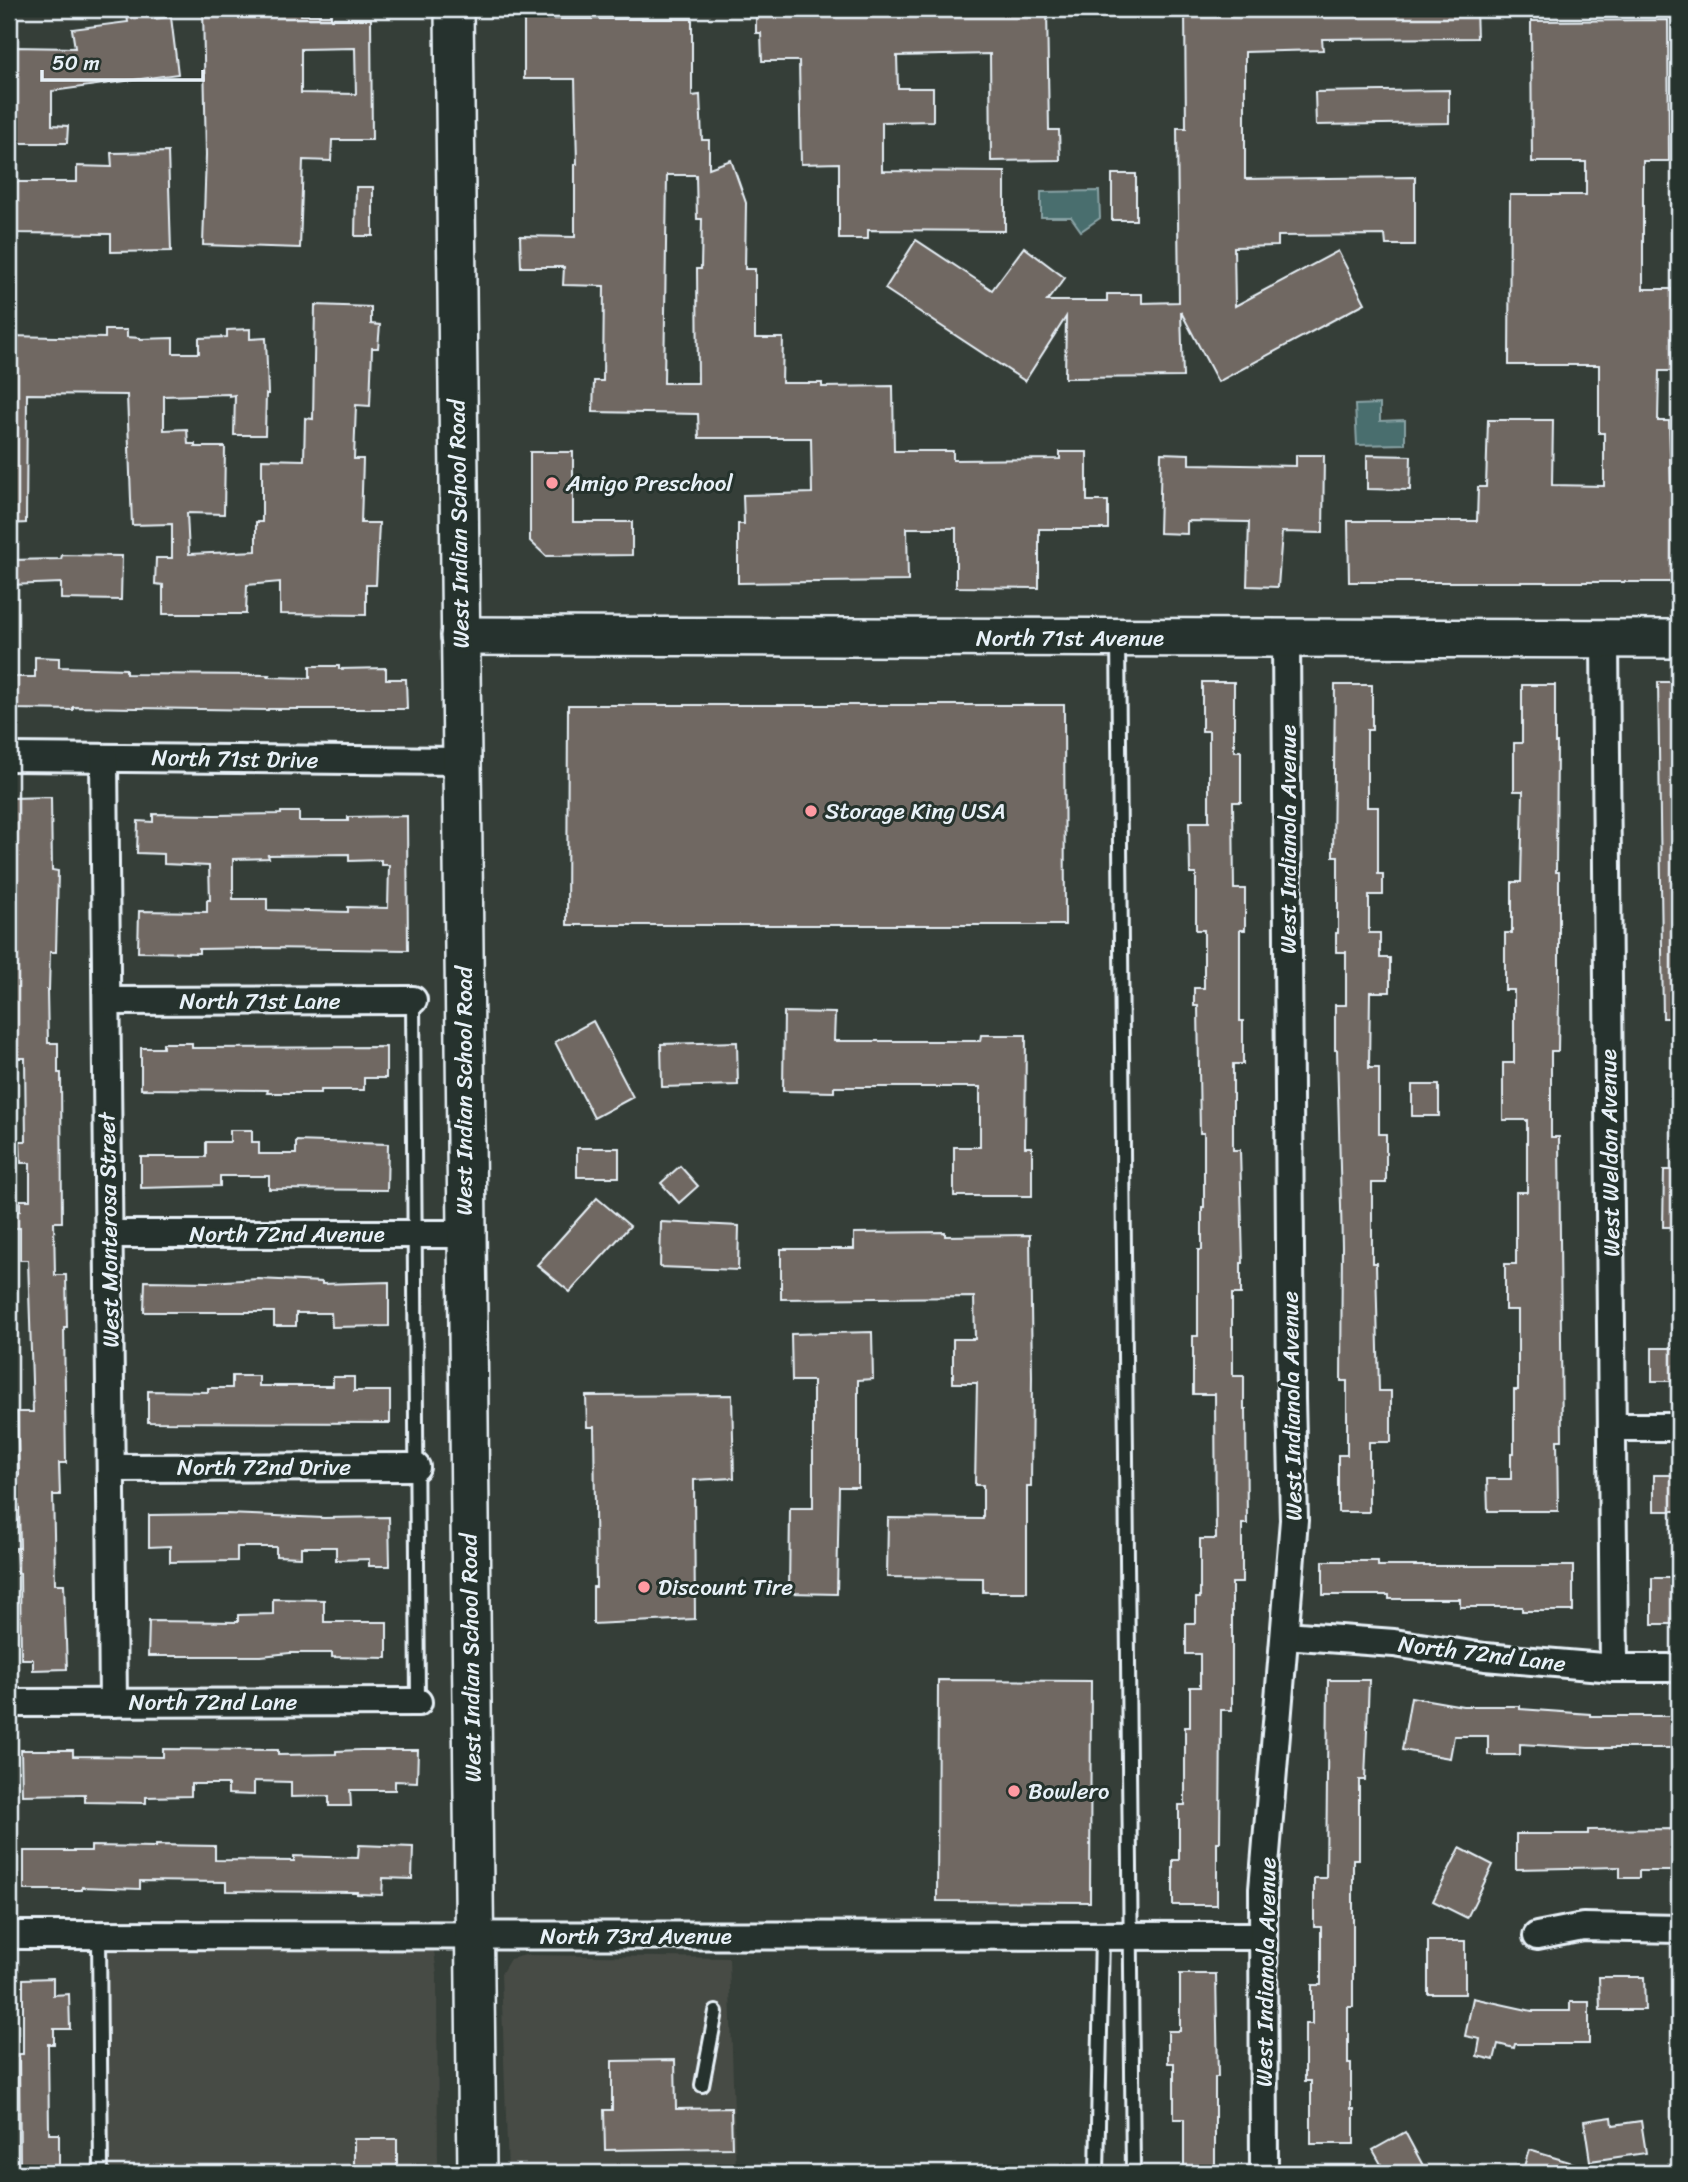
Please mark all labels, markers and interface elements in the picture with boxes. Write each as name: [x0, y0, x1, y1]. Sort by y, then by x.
scale bar: [42, 38, 203, 82]
text: 50 m: [52, 44, 100, 82]
street label: West Indian School Road: [436, 397, 482, 649]
place label: Amigo Preschool: [565, 463, 733, 504]
marker: Amigo Preschool: [544, 475, 560, 491]
street label: North 71st Avenue: [976, 618, 1164, 659]
street label: West Indianola Avenue: [1268, 724, 1309, 954]
street label: North 71st Drive: [151, 737, 319, 781]
place label: Storage King USA: [825, 791, 1006, 832]
marker: Storage King USA: [803, 803, 819, 819]
street label: West Indian School Road: [444, 965, 485, 1216]
street label: North 71st Lane: [179, 981, 341, 1022]
street label: West Weldon Avenue: [1588, 1049, 1632, 1257]
street label: West Monterosa Street: [86, 1110, 132, 1348]
street label: North 72nd Avenue: [189, 1214, 385, 1255]
street label: West Indianola Avenue: [1269, 1291, 1315, 1521]
street label: North 72nd Drive: [177, 1447, 351, 1488]
street label: West Indian School Road: [448, 1531, 494, 1783]
place label: Discount Tire: [658, 1567, 793, 1608]
marker: Discount Tire: [636, 1579, 652, 1595]
street label: North 72nd Lane: [1396, 1623, 1568, 1685]
street label: North 72nd Lane: [129, 1682, 297, 1723]
place label: Bowlero: [1028, 1771, 1109, 1812]
marker: Bowlero: [1006, 1783, 1022, 1799]
street label: West Indianola Avenue: [1243, 1857, 1289, 2087]
street label: North 73rd Avenue: [540, 1916, 732, 1957]

